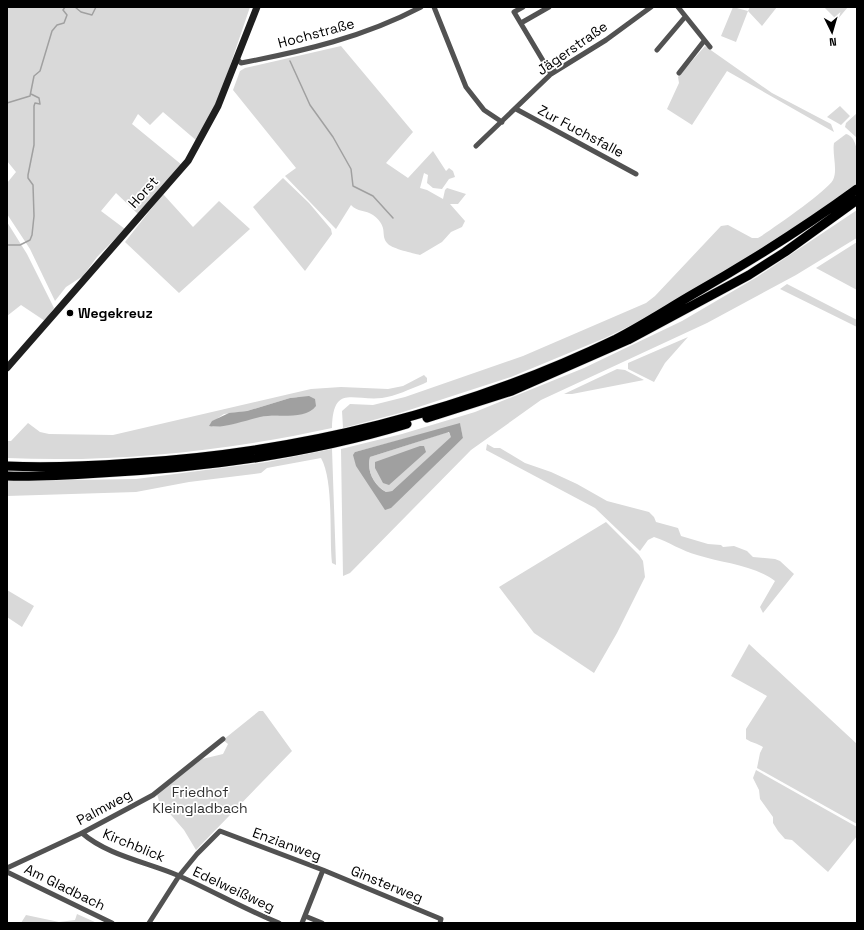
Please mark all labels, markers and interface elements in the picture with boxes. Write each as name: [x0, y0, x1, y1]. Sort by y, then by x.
north arrow: [812, 12, 852, 52]
street label: Hochstraße: [276, 14, 356, 52]
street label: Jägerstraße: [533, 17, 611, 79]
text: N: [829, 35, 837, 49]
street label: Zur Fuchsfalle: [535, 101, 627, 161]
street label: Horst: [124, 172, 162, 212]
place label: Wegekreuz: [78, 304, 153, 322]
marker: Wegekreuz: [65, 308, 75, 318]
park label: Friedhof Kleingladbach: [152, 783, 248, 817]
street label: Palmweg: [73, 785, 135, 829]
street label: Enzianweg: [250, 823, 324, 865]
street label: Kirchblick: [100, 824, 168, 866]
street label: Am Gladbach: [22, 860, 108, 914]
street label: Ginsterweg: [348, 861, 426, 907]
street label: Edelweißweg: [190, 862, 278, 916]

